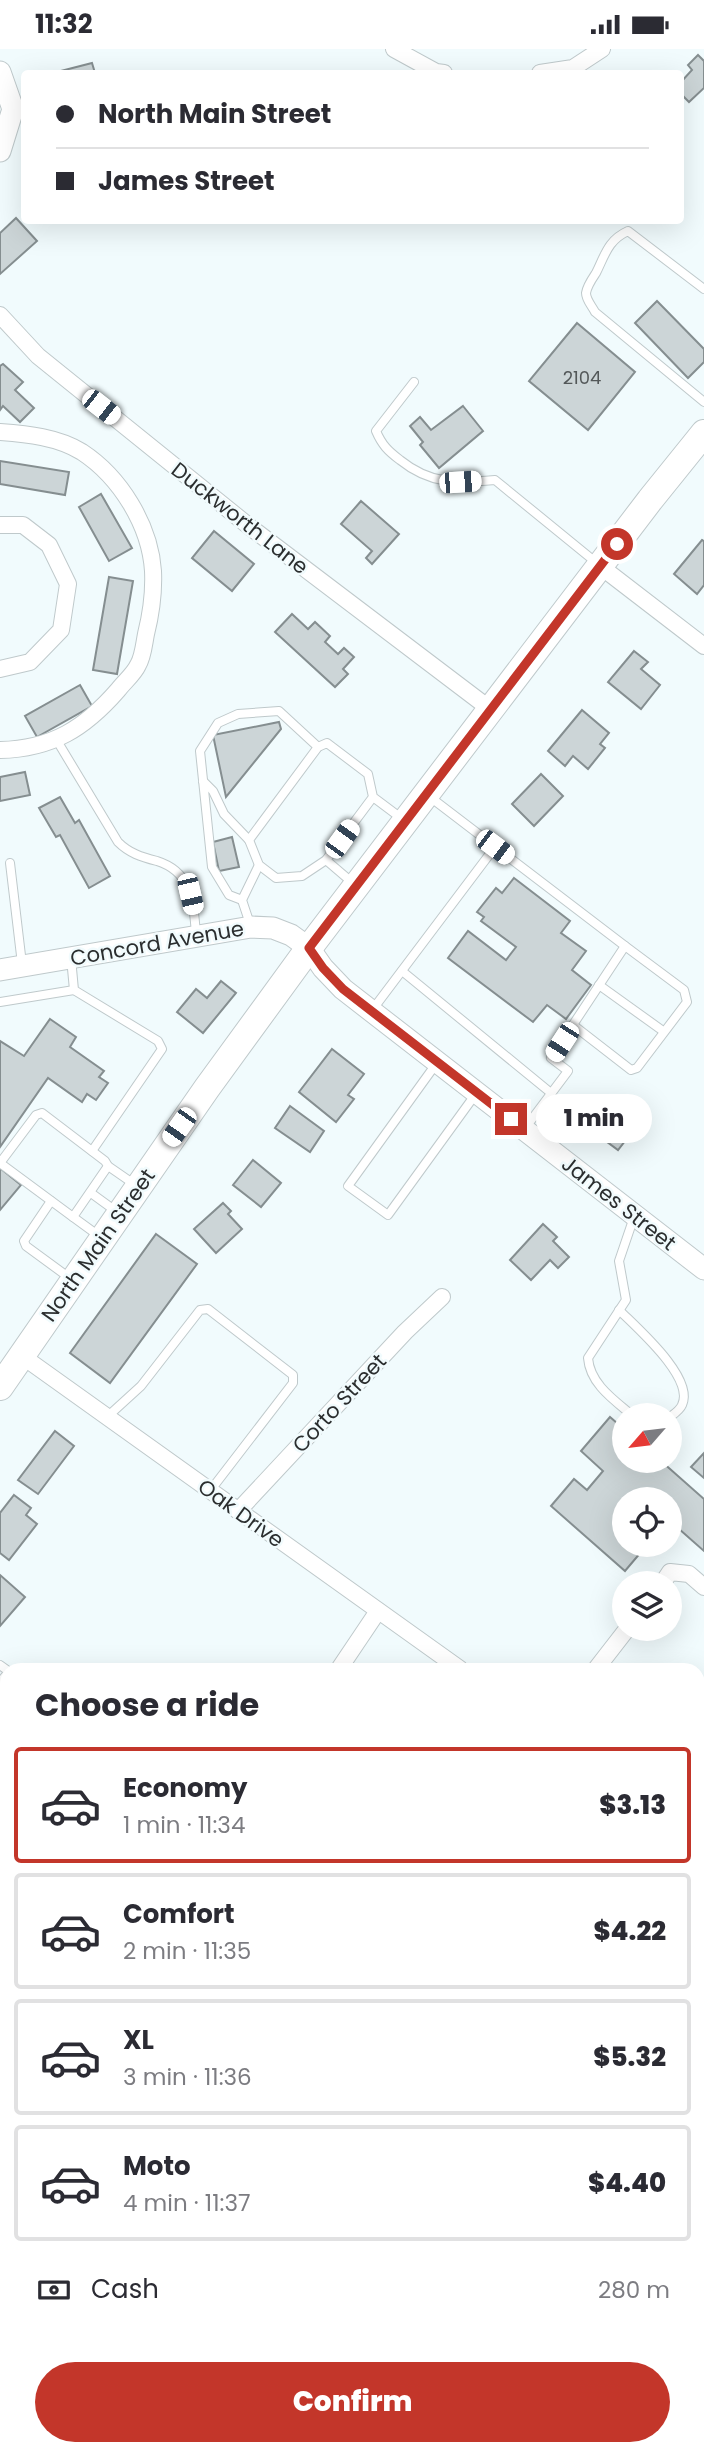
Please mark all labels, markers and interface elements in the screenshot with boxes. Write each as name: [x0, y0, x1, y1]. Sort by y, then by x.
text: 11:32: [35, 6, 93, 42]
text: North Main Street: [98, 96, 331, 132]
text: James Street: [98, 163, 275, 199]
house number: 2104: [563, 365, 601, 390]
car: [78, 386, 125, 428]
street label: Duckworth Lane: [165, 455, 315, 581]
car: [439, 470, 482, 494]
route start: [601, 528, 633, 560]
car: [322, 816, 363, 862]
car: [472, 826, 519, 868]
car: [176, 871, 205, 917]
street label: Concord Avenue: [68, 913, 246, 973]
car: [542, 1019, 583, 1065]
callout: 1 min: [536, 1095, 651, 1143]
text: 1 min: [564, 1102, 624, 1134]
route end: [495, 1103, 527, 1135]
car: [159, 1104, 200, 1150]
street label: James Street: [556, 1149, 682, 1257]
street label: North Main Street: [34, 1163, 162, 1327]
street label: Corto Street: [286, 1347, 392, 1459]
north arrow: [612, 1403, 682, 1473]
map controls: [612, 1403, 682, 1641]
street label: Oak Drive: [192, 1472, 290, 1554]
button: locate: [612, 1487, 682, 1557]
button: layers: [612, 1571, 682, 1641]
text: Choose a ride: [35, 1682, 259, 1727]
text: Economy: [123, 1770, 247, 1806]
icon: car: [39, 1774, 102, 1837]
text: $3.13: [599, 1787, 666, 1823]
text: 1 min · 11:34: [123, 1809, 245, 1841]
text: Comfort: [123, 1896, 235, 1932]
icon: car: [39, 1900, 102, 1963]
text: $4.22: [593, 1913, 666, 1949]
text: 2 min · 11:35: [123, 1935, 251, 1967]
text: XL: [123, 2022, 154, 2058]
icon: car: [39, 2026, 102, 2089]
text: $5.32: [593, 2039, 666, 2075]
text: 3 min · 11:36: [123, 2061, 252, 2093]
text: Moto: [123, 2148, 191, 2184]
icon: car: [39, 2152, 102, 2215]
text: $4.40: [588, 2165, 666, 2201]
text: 4 min · 11:37: [123, 2187, 251, 2219]
icon: cash: [35, 2271, 73, 2309]
text: Cash: [91, 2271, 159, 2307]
text: 280 m: [598, 2274, 670, 2306]
button: Confirm: [35, 2362, 670, 2442]

